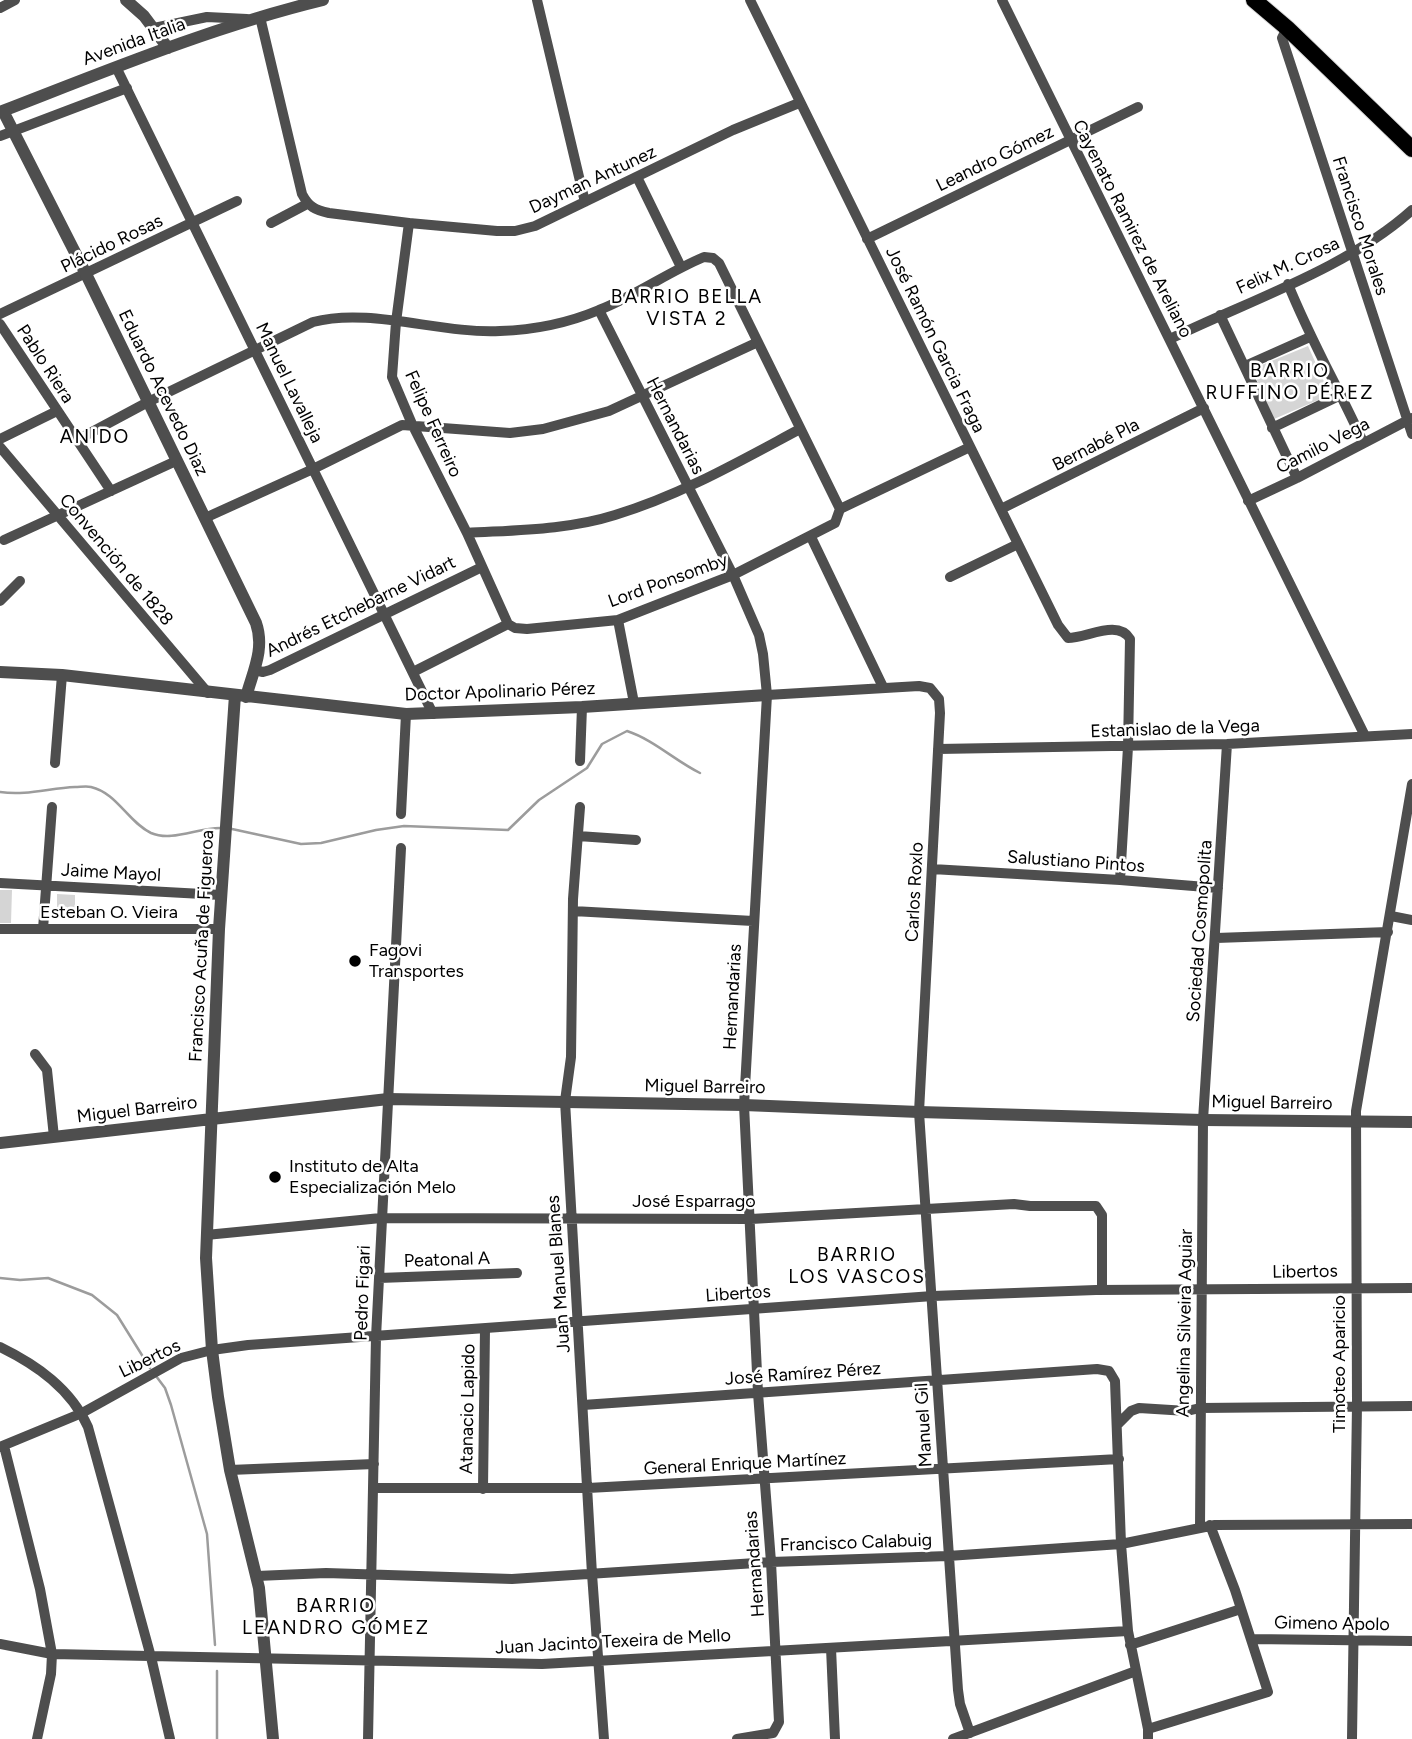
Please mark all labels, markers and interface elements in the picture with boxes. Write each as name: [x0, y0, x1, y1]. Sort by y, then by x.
street label: Avenida Italia: [80, 13, 188, 71]
street label: Cayenato Ramirez de Areliano: [1067, 116, 1197, 342]
street label: Leandro Gómez: [933, 121, 1057, 197]
street label: Dayman Antunez: [526, 141, 660, 219]
street label: Francisco Morales: [1327, 154, 1393, 298]
street label: Plácido Rosas: [58, 210, 166, 278]
street label: Felix M. Crosa: [1233, 233, 1343, 299]
street label: José Ramón Garcia Fraga: [881, 244, 989, 436]
district label: BARRIO BELLA VISTA 2: [612, 286, 762, 330]
street label: Eduardo Acevedo Diaz: [113, 306, 213, 480]
street label: Manuel Lavalleja: [251, 319, 327, 447]
street label: Pablo Riera: [12, 321, 78, 407]
district label: BARRIO RUFFINO PÉREZ: [1207, 360, 1373, 404]
street label: Felipe Ferreiro: [400, 367, 466, 481]
street label: Hernandarias: [641, 374, 709, 478]
street label: Camilo Vega: [1273, 413, 1373, 479]
street label: Bernabé Pla: [1049, 414, 1143, 476]
district label: ANIDO: [60, 426, 130, 448]
street label: Convención de 1828: [54, 490, 178, 630]
street label: Lord Ponsomby: [605, 549, 731, 613]
street label: Andrés Etchebarne Vidart: [263, 552, 459, 662]
street label: Doctor Apolinario Pérez: [404, 678, 596, 706]
street label: Estanislao de la Vega: [1090, 715, 1260, 743]
street label: Francisco Acuña de Figueroa: [185, 829, 219, 1063]
street label: Sociedad Cosmopolita: [1183, 839, 1217, 1023]
street label: Carlos Roxlo: [902, 841, 928, 943]
street label: Salustiano Pintos: [1006, 846, 1146, 878]
street label: Jaime Mayol: [60, 860, 162, 886]
street label: Esteban O. Vieira: [40, 902, 178, 924]
place label: Fagovi Transportes: [369, 940, 464, 982]
street label: Hernandarias: [719, 943, 747, 1051]
marker: Fagovi Transportes: [347, 953, 363, 969]
street label: Miguel Barreiro: [644, 1075, 766, 1099]
street label: Miguel Barreiro: [1211, 1091, 1333, 1115]
street label: Miguel Barreiro: [76, 1092, 198, 1128]
place label: Instituto de Alta Especialización Melo: [289, 1156, 456, 1198]
marker: Instituto de Alta Especialización Melo: [267, 1169, 283, 1185]
street label: José Esparrago: [632, 1191, 756, 1213]
street label: Juan Manuel Blanes: [543, 1194, 575, 1354]
street label: Angelina Silveira Aguiar: [1173, 1229, 1197, 1417]
district label: BARRIO LOS VASCOS: [789, 1244, 925, 1288]
street label: Pedro Figari: [351, 1245, 375, 1341]
street label: Peatonal A: [404, 1248, 490, 1272]
street label: Libertos: [1272, 1261, 1338, 1283]
street label: Libertos: [705, 1281, 771, 1307]
street label: Timoteo Aparicio: [1329, 1295, 1351, 1433]
street label: Libertos: [116, 1335, 184, 1383]
street label: Atanacio Lapido: [456, 1344, 480, 1474]
street label: José Ramírez Pérez: [724, 1358, 882, 1390]
street label: Manuel Gil: [911, 1382, 937, 1468]
street label: General Enrique Martínez: [643, 1448, 847, 1480]
street label: Hernandarias: [741, 1510, 769, 1618]
street label: Francisco Calabuig: [779, 1530, 933, 1556]
district label: BARRIO LEANDRO GÓMEZ: [244, 1595, 428, 1639]
street label: Gimeno Apolo: [1274, 1612, 1390, 1636]
street label: Juan Jacinto Texeira de Mello: [495, 1625, 731, 1659]

